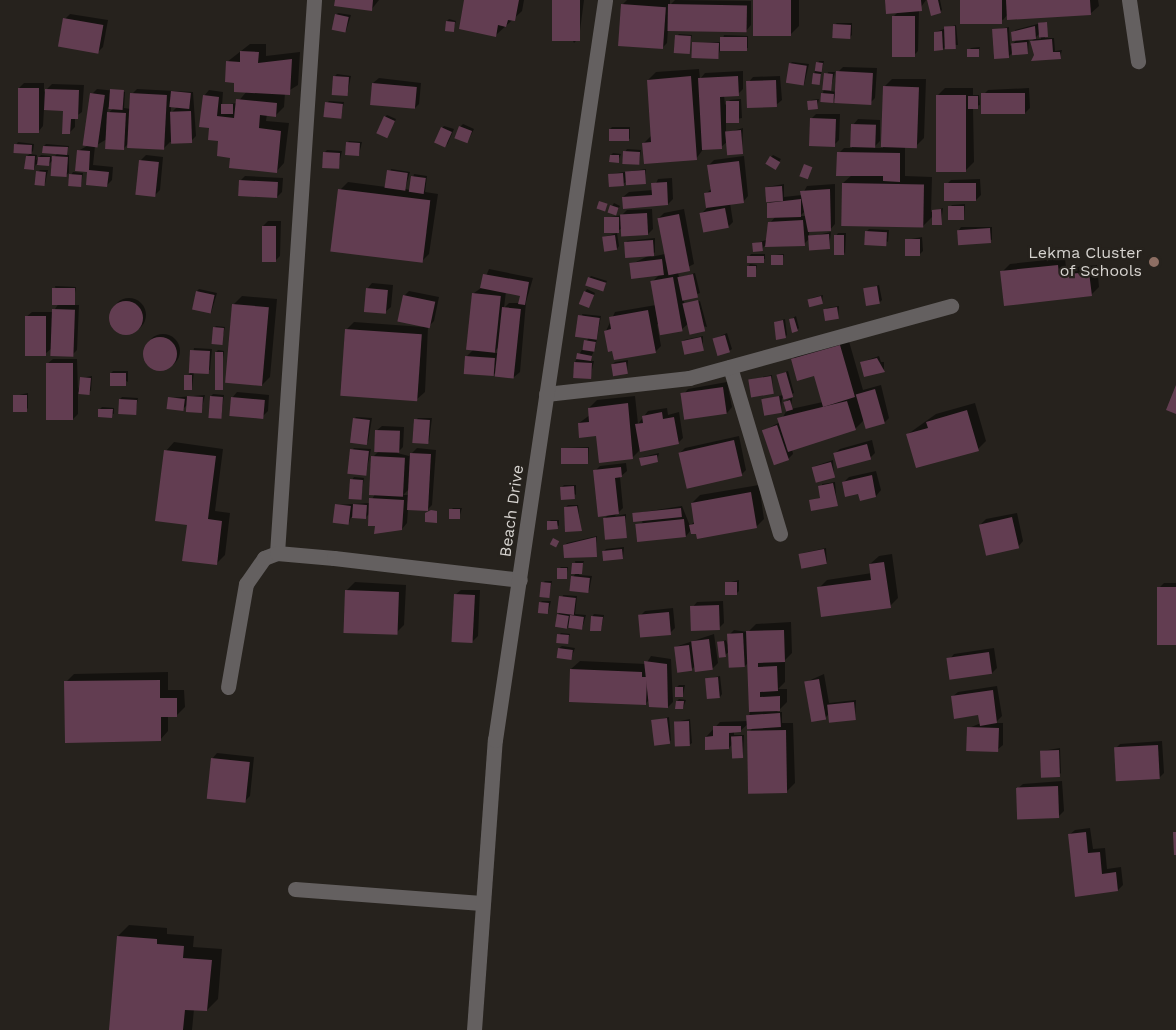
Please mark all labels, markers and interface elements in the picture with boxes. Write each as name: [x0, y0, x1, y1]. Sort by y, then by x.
place label: Lekma Cluster of Schools: [1028, 243, 1142, 281]
marker: Lekma Cluster of Schools: [1147, 255, 1161, 269]
street label: Beach Drive: [496, 464, 528, 558]

